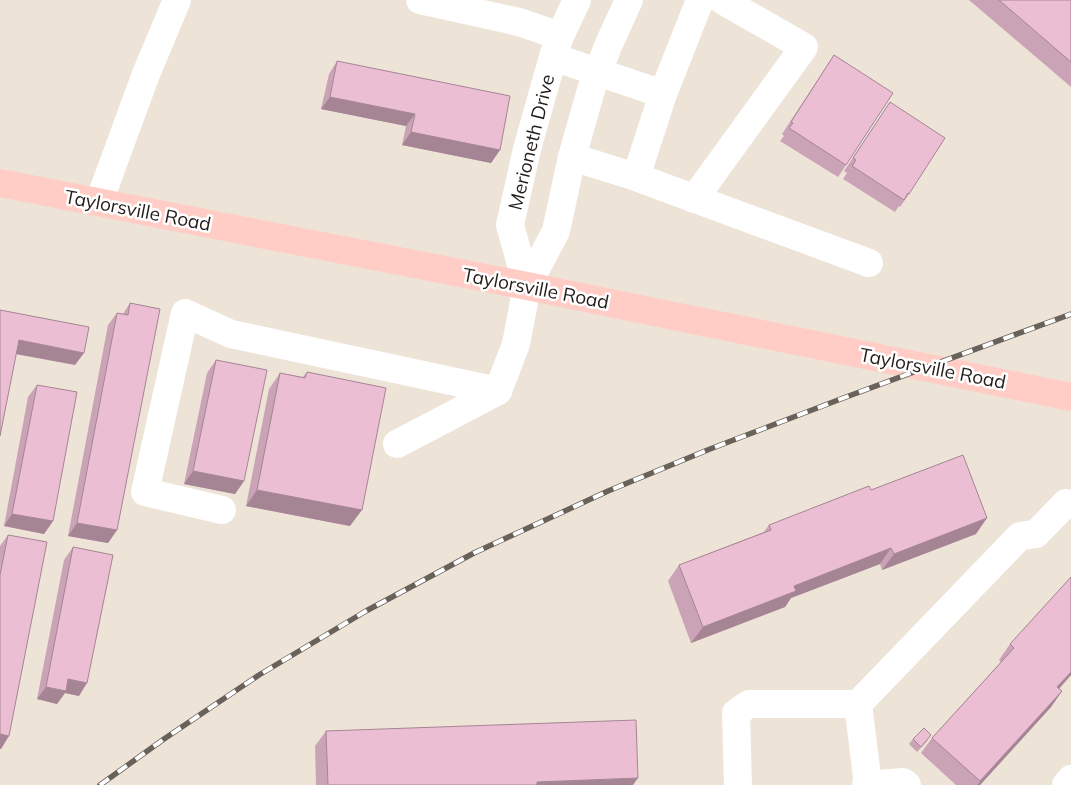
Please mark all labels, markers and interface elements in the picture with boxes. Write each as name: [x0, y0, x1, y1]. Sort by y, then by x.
street label: Merioneth Drive: [503, 72, 559, 212]
street label: Taylorsville Road: [63, 184, 213, 236]
street label: Taylorsville Road: [461, 262, 611, 314]
street label: Taylorsville Road: [858, 342, 1008, 394]

